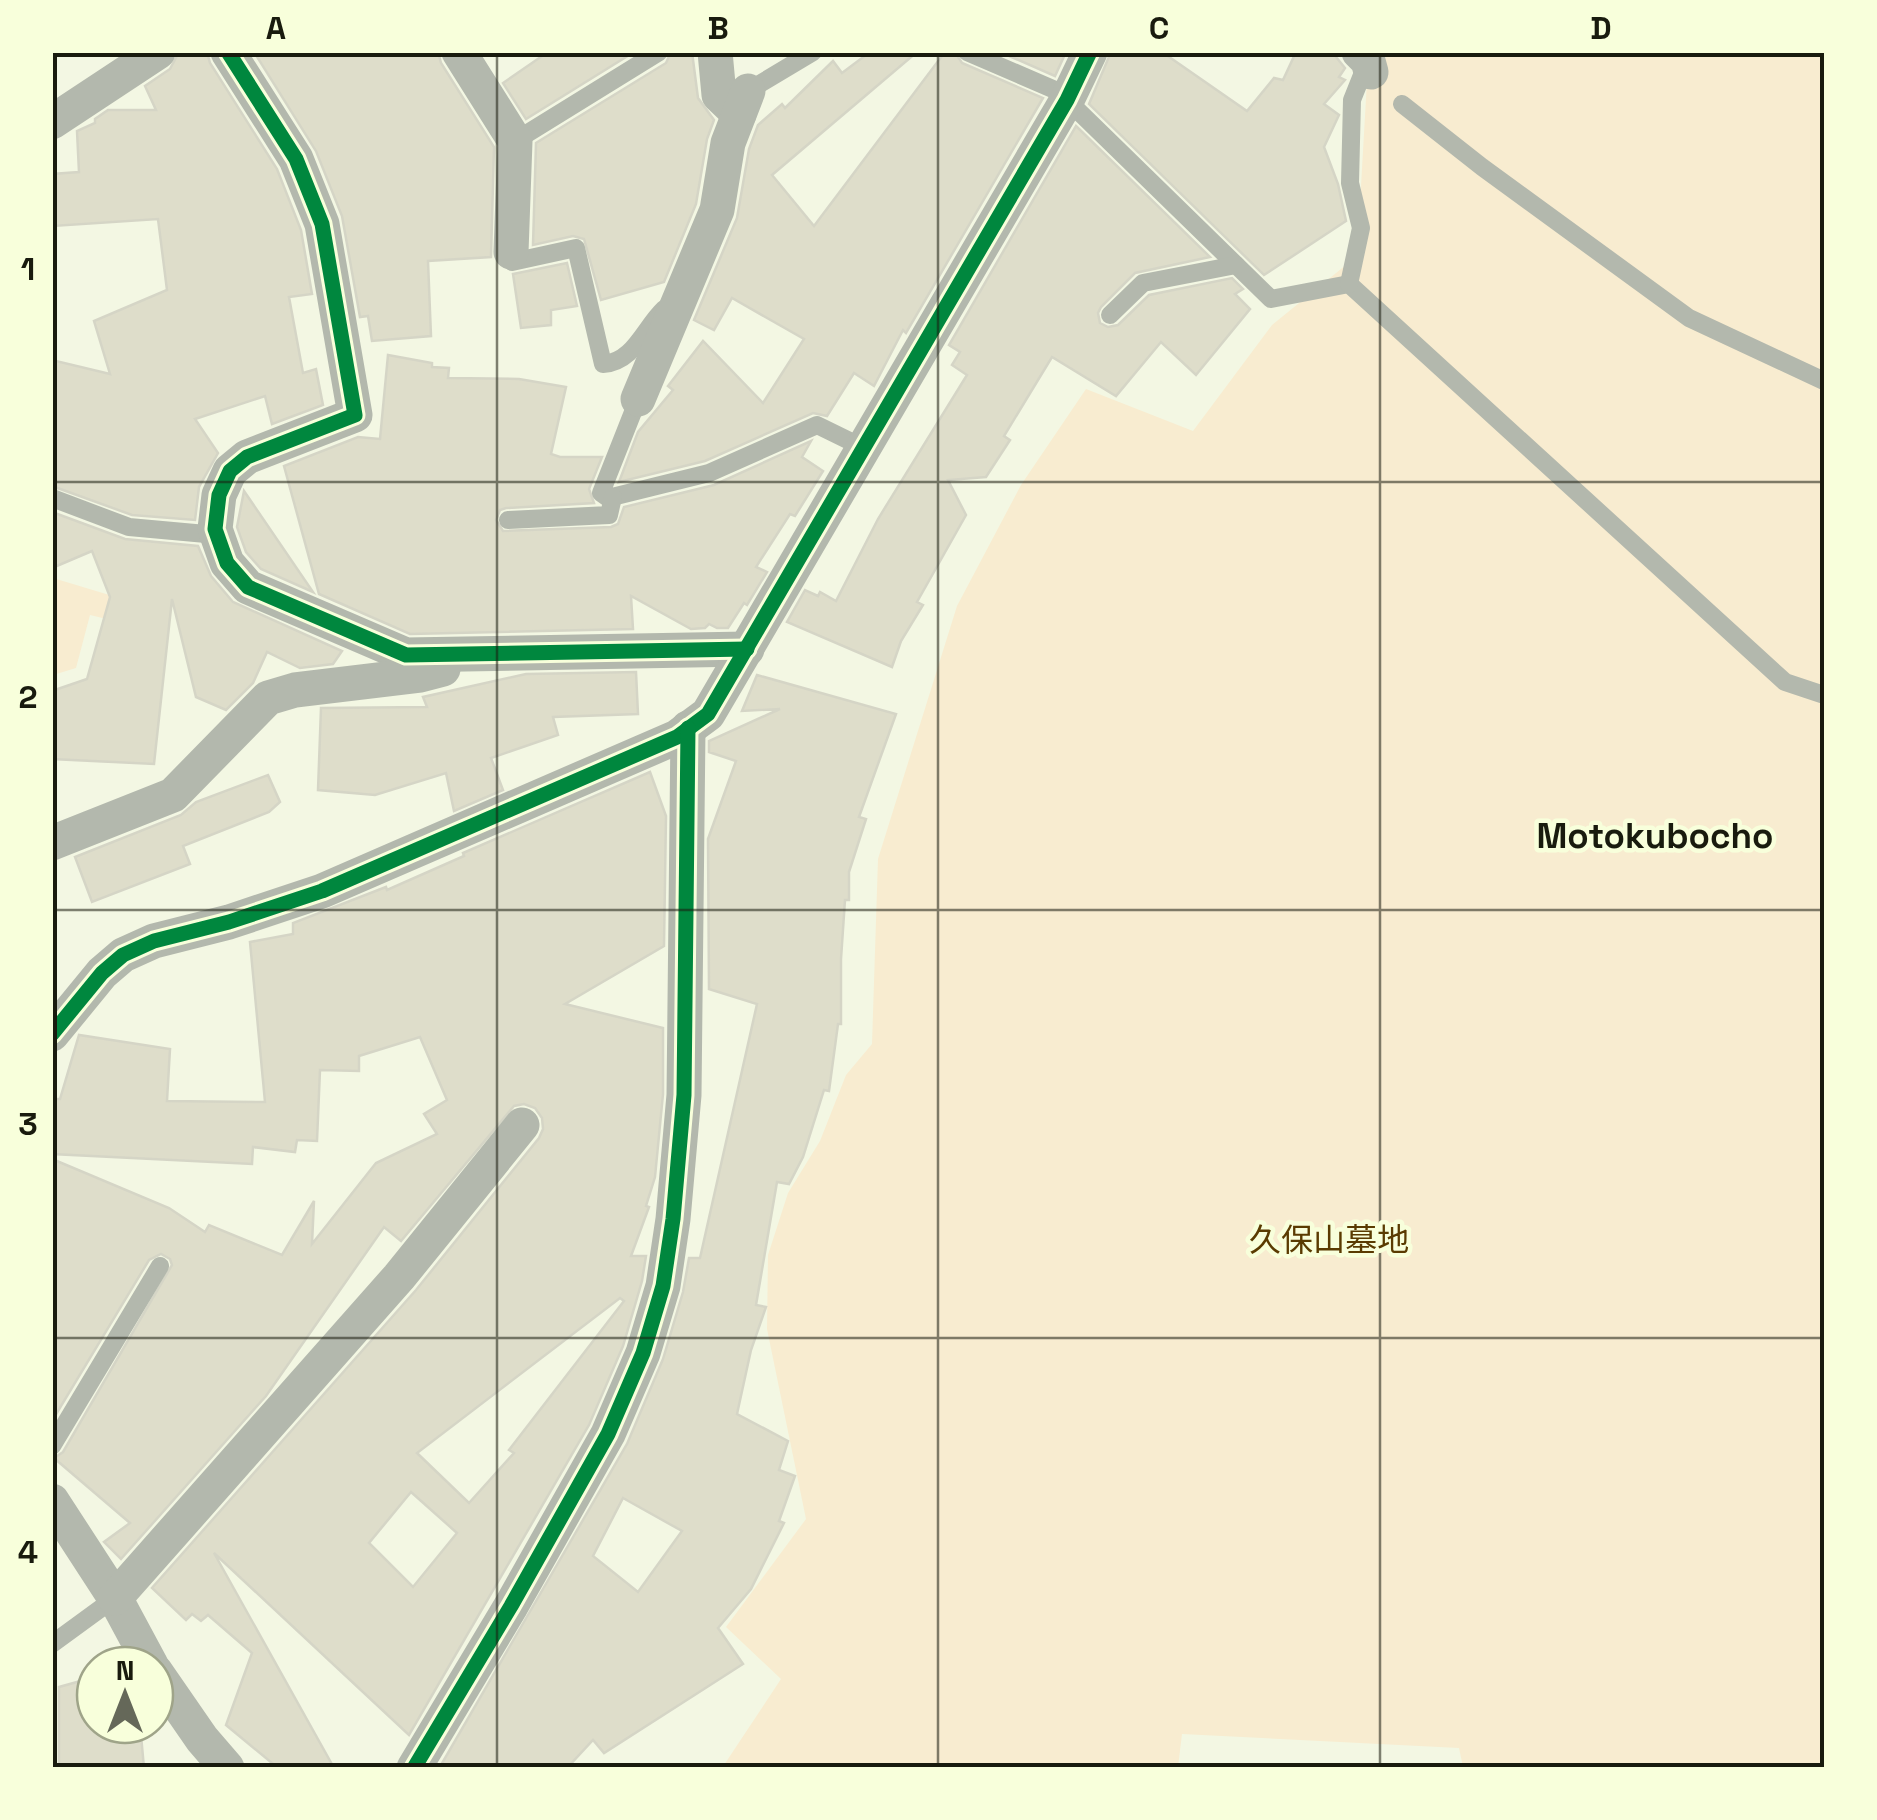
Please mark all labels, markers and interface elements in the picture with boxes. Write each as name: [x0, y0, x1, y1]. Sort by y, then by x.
text: A: [266, 8, 286, 48]
text: B: [707, 8, 729, 48]
text: C: [1149, 8, 1169, 48]
text: D: [1590, 8, 1612, 48]
text: 1: [21, 249, 35, 289]
text: 2: [18, 677, 38, 717]
district label: Motokubocho: [1536, 814, 1774, 858]
text: 3: [18, 1104, 38, 1144]
park label: 久保山墓地: [1249, 1220, 1409, 1260]
text: 4: [18, 1532, 38, 1572]
north arrow: [75, 1645, 175, 1745]
text: N: [116, 1652, 134, 1688]

